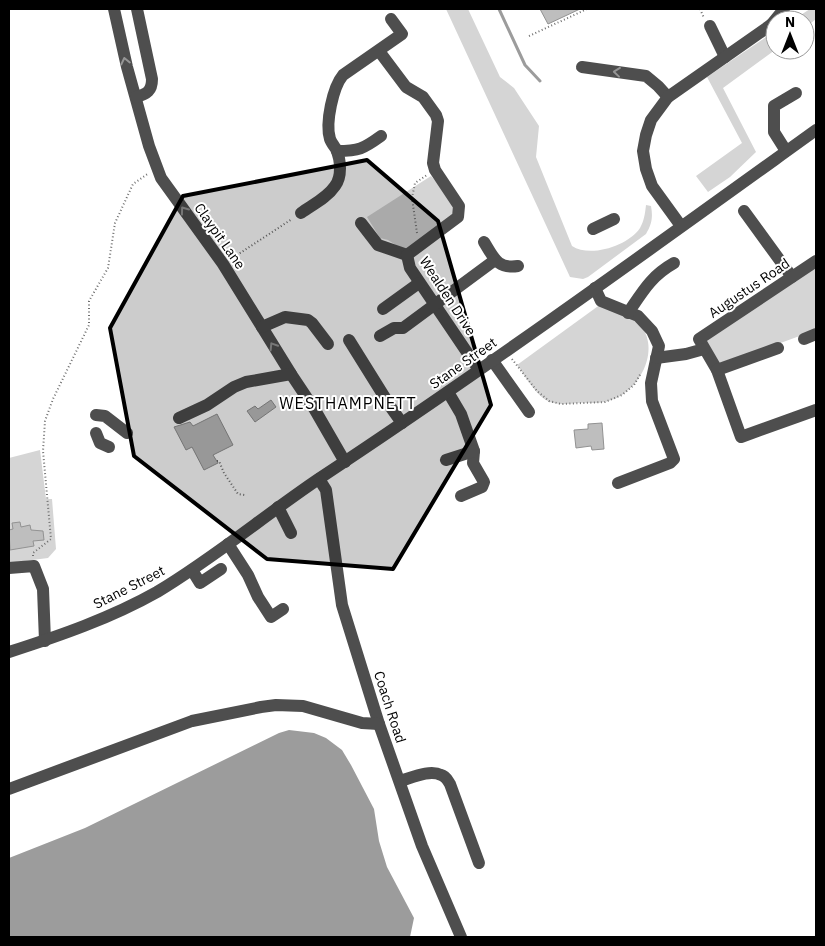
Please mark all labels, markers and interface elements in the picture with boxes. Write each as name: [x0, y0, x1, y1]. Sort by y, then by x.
north arrow: [765, 10, 815, 60]
text: N: [785, 13, 795, 31]
one-way arrow: [120, 56, 131, 65]
one-way arrow: [613, 67, 621, 78]
street label: Claypit Lane: [191, 199, 250, 273]
one-way arrow: [181, 207, 190, 216]
street label: Wealden Drive: [416, 253, 480, 339]
street label: Augustus Road: [705, 254, 793, 322]
street label: Stane Street: [426, 333, 500, 393]
one-way arrow: [270, 343, 280, 352]
district label: WESTHAMPNETT: [279, 393, 417, 413]
street label: Stane Street: [90, 561, 168, 613]
street label: Coach Road: [370, 669, 410, 745]

